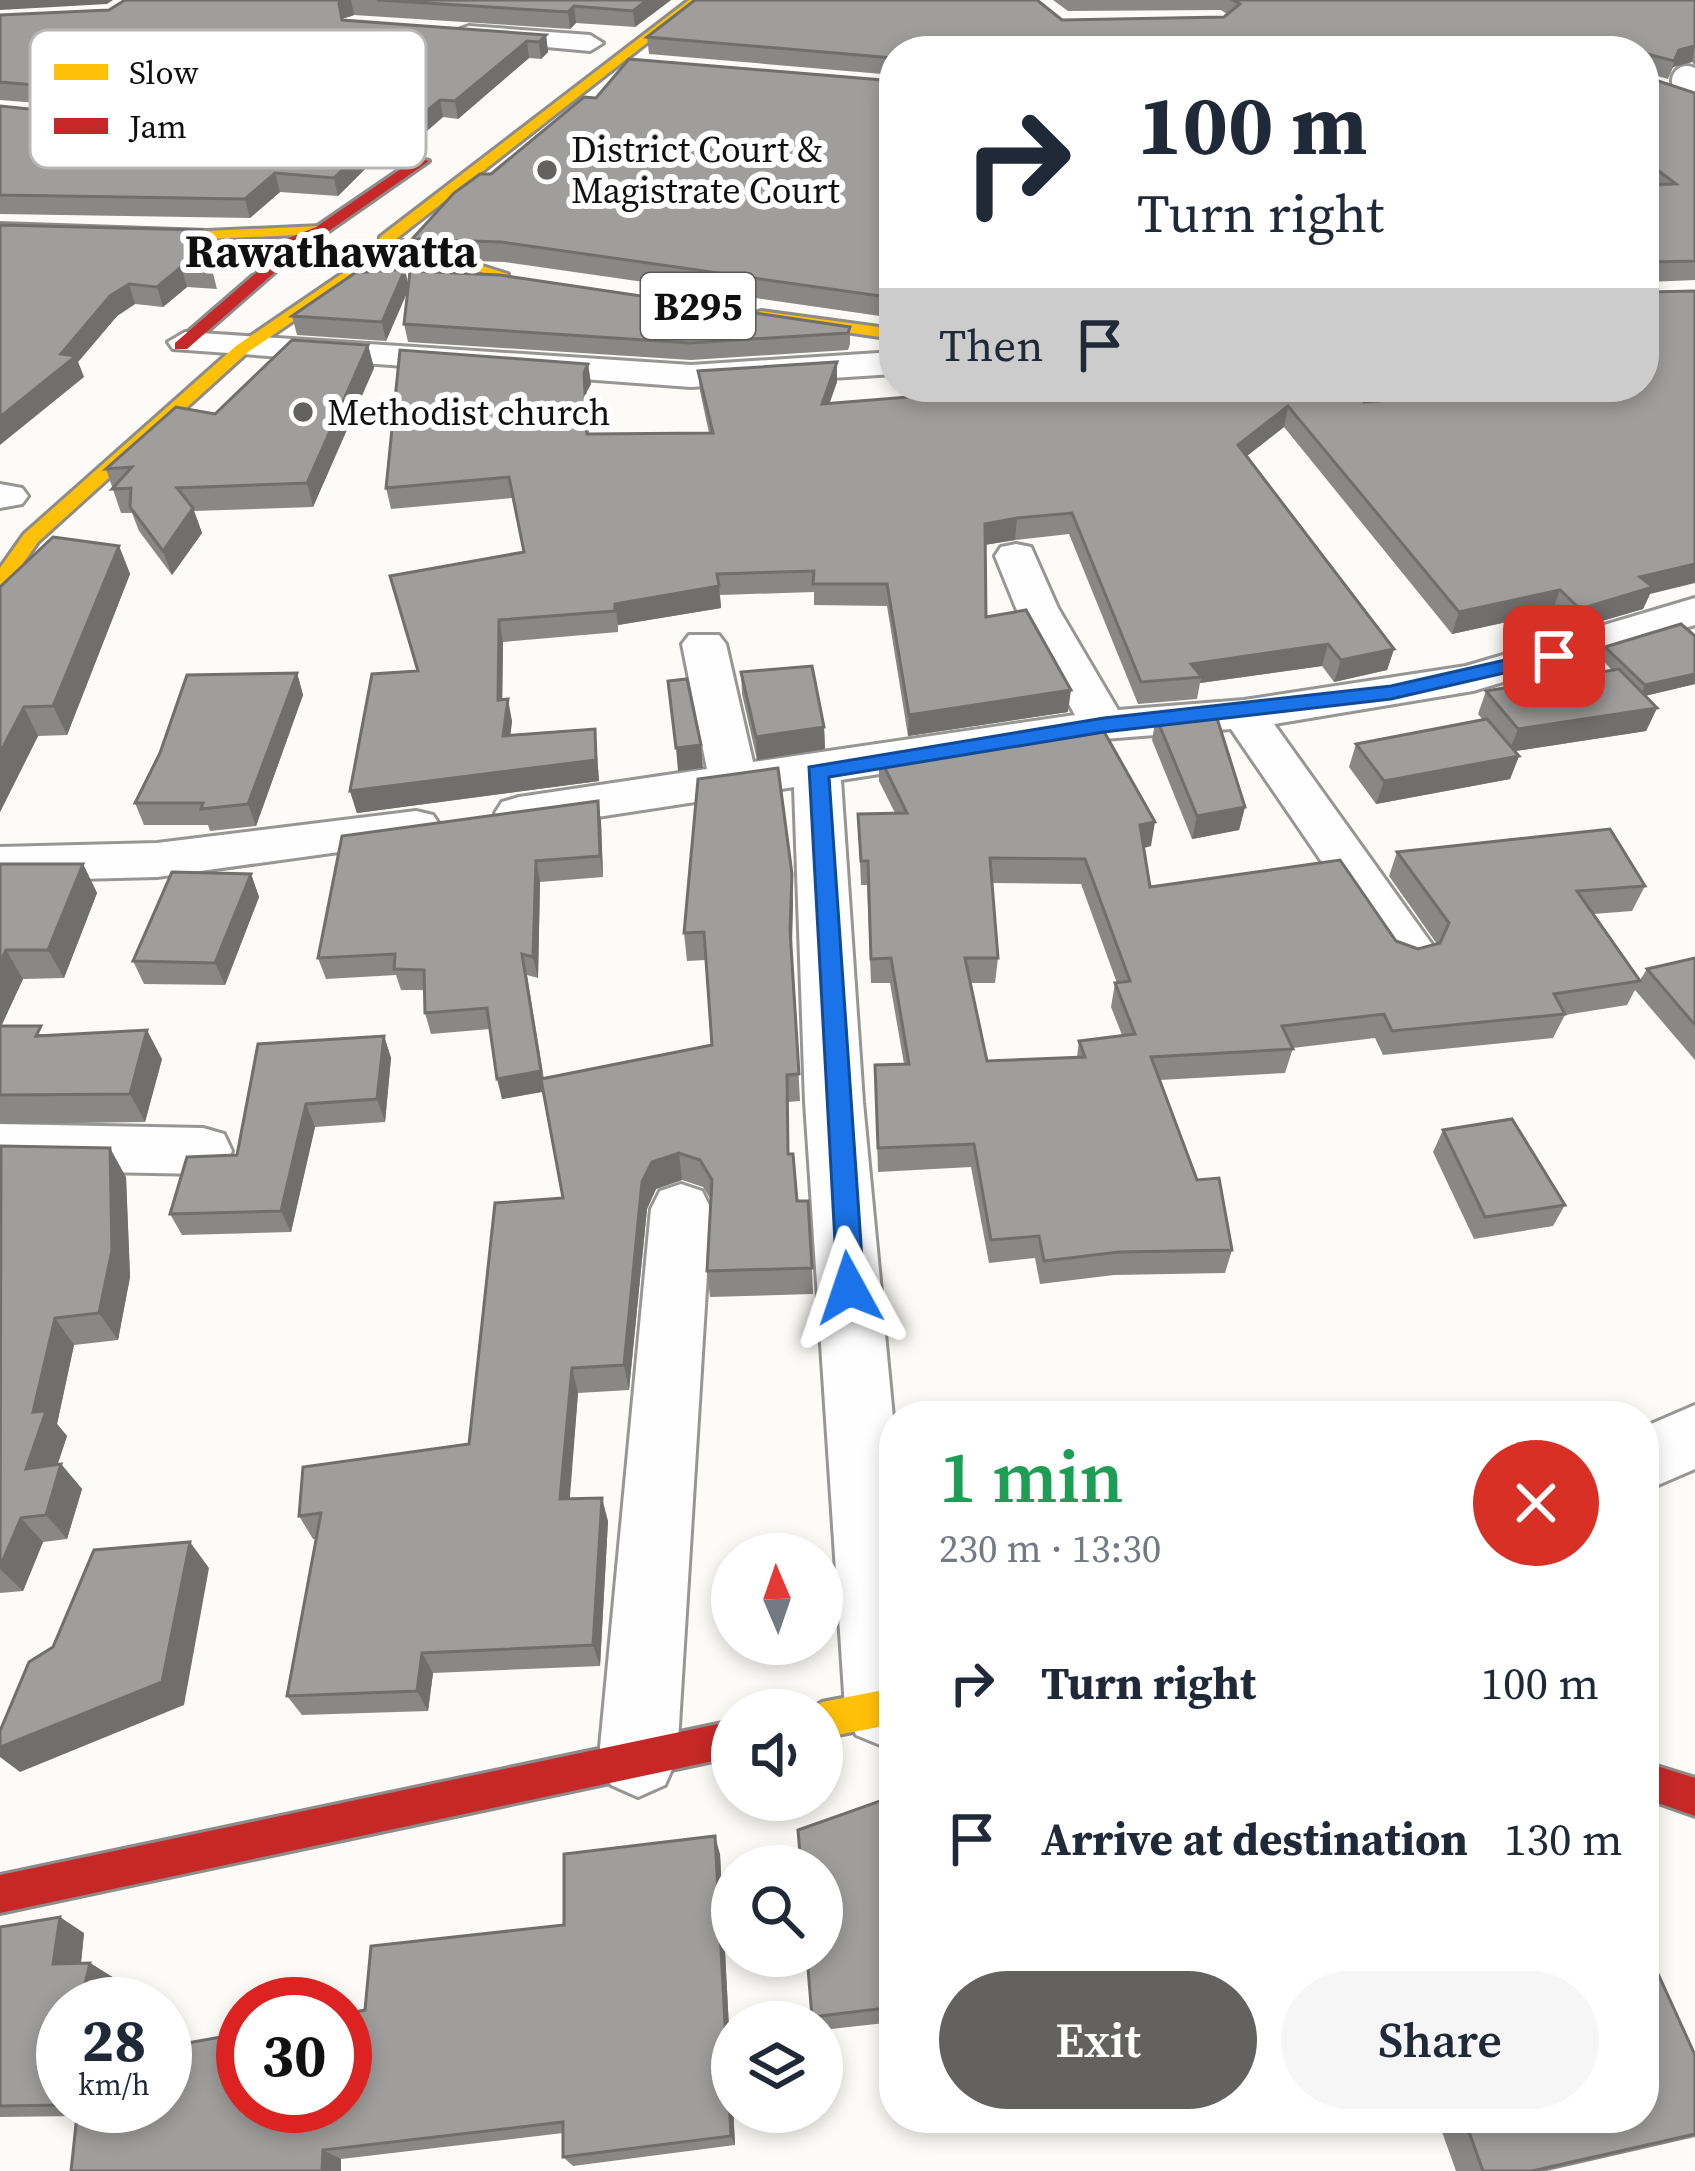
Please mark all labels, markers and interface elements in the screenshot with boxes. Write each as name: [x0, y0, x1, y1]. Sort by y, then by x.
legend: [30, 30, 426, 168]
text: Slow: [129, 50, 199, 95]
text: 100 m: [1137, 67, 1368, 182]
icon: right: [939, 84, 1095, 240]
text: Jam: [128, 104, 187, 149]
place label: District Court & Magistrate Court: [571, 125, 840, 215]
marker: District Court & Magistrate Court: [534, 157, 560, 183]
text: Turn right: [1137, 176, 1384, 250]
district label: Rawathawatta: [185, 220, 478, 282]
road number: B295: [641, 273, 755, 339]
icon: arrive: [1067, 312, 1133, 378]
text: Then: [939, 314, 1043, 376]
place label: Methodist church: [327, 388, 610, 437]
marker: Methodist church: [290, 399, 316, 425]
pin: [1503, 605, 1605, 707]
icon: arrive: [1521, 623, 1587, 689]
position arrow: [786, 1225, 912, 1351]
text: 1 min: [939, 1427, 1124, 1526]
button: close: [1473, 1440, 1599, 1566]
text: 230 m · 13:30: [939, 1522, 1161, 1575]
north arrow: [711, 1533, 843, 1665]
map controls: [711, 1533, 843, 2133]
icon: right: [939, 1650, 1005, 1716]
text: Turn right: [1041, 1652, 1256, 1714]
text: 100 m: [1480, 1652, 1599, 1714]
button: sound: [711, 1689, 843, 1821]
icon: arrive: [939, 1806, 1005, 1872]
text: Arrive at destination: [1041, 1808, 1468, 1870]
text: 130 m: [1504, 1808, 1623, 1870]
button: search: [711, 1845, 843, 1977]
button: Exit: [939, 1971, 1257, 2109]
button: Share: [1281, 1971, 1599, 2109]
speed limit sign: 30: [216, 1977, 372, 2133]
text: 28: [81, 1999, 147, 2081]
button: layers: [711, 2001, 843, 2133]
text: km/h: [78, 2064, 150, 2105]

